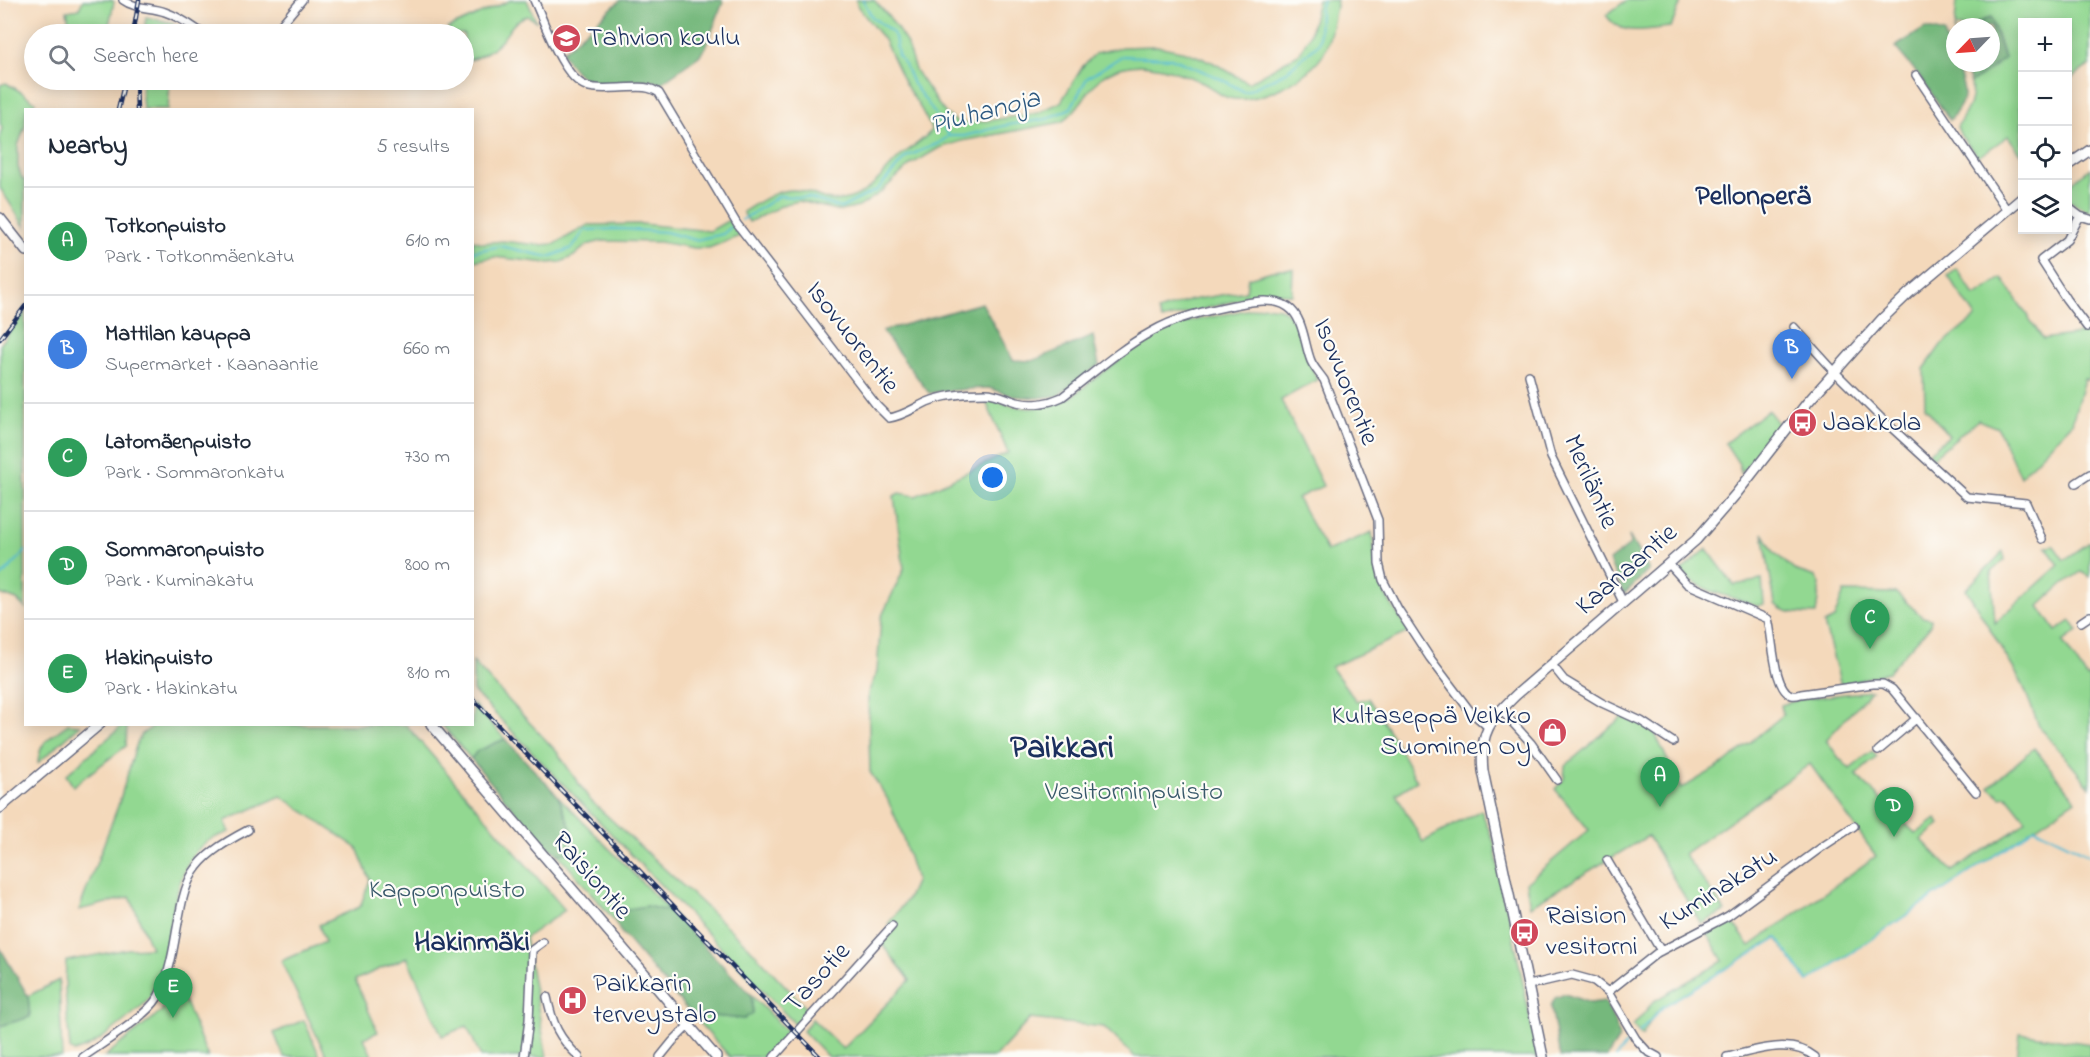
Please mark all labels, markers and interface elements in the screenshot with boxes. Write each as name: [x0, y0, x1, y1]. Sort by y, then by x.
north arrow: [1946, 18, 2000, 72]
map controls: [2018, 18, 2072, 234]
button: +: [2018, 18, 2072, 72]
place label: Tahvion koulu: [587, 19, 740, 58]
school or university icon: Tahvion koulu: [550, 22, 582, 54]
search box: [24, 24, 474, 90]
icon: search: [45, 41, 78, 74]
text: Search here: [93, 41, 198, 73]
button: −: [2018, 72, 2072, 126]
water label: Piuhanoja: [925, 78, 1045, 147]
button: locate: [2018, 126, 2072, 180]
text: Nearby: [48, 128, 127, 166]
text: 5 results: [377, 133, 450, 162]
district label: Pellonperä: [1695, 177, 1812, 218]
button: layers: [2018, 180, 2072, 234]
text: Totkonpuisto: [105, 211, 226, 243]
text: A: [61, 227, 74, 256]
text: 610 m: [406, 227, 450, 256]
text: Park · Totkonmäenkatu: [105, 243, 294, 272]
street label: Isovuorentie: [795, 273, 909, 403]
street label: Isovuorentie: [1302, 313, 1388, 452]
text: Mattilan kauppa: [105, 319, 251, 351]
pin: B: [1772, 330, 1812, 379]
text: B: [61, 335, 74, 364]
text: 660 m: [403, 335, 450, 364]
text: Supermarket · Kaanaantie: [105, 351, 318, 380]
place label: Jaakkola: [1823, 404, 1921, 443]
bus stop icon: Jaakkola: [1786, 407, 1818, 439]
text: Latomäenpuisto: [105, 427, 251, 459]
street label: Meriläntie: [1552, 429, 1628, 536]
text: C: [62, 443, 73, 472]
text: 730 m: [404, 443, 450, 472]
text: Park · Sommaronkatu: [105, 459, 285, 488]
your location: [978, 463, 1007, 492]
street label: Kaanaantie: [1567, 514, 1687, 625]
text: Sommaronpuisto: [105, 535, 264, 567]
text: D: [60, 551, 75, 580]
text: 800 m: [405, 551, 450, 580]
text: Park · Kuminakatu: [105, 567, 254, 596]
pin: C: [1850, 600, 1890, 649]
text: Hakinpuisto: [105, 643, 213, 675]
text: E: [61, 659, 74, 688]
text: 810 m: [407, 659, 450, 688]
text: Park · Hakinkatu: [105, 675, 238, 704]
place label: Kultaseppä Veikko Suominen Oy: [1331, 697, 1531, 767]
shop icon: Kultaseppä Veikko Suominen Oy: [1536, 716, 1568, 748]
district label: Paikkari: [1010, 725, 1114, 773]
pin: A: [1640, 758, 1680, 807]
park label: Vesitorninpuisto: [1044, 773, 1223, 812]
pin: D: [1874, 788, 1914, 837]
street label: Raisiontie: [541, 823, 641, 930]
street label: Kuminakatu: [1652, 838, 1786, 942]
park label: Kapponpuisto: [369, 871, 525, 910]
place label: Raision vesitorni: [1546, 897, 1638, 967]
bus stop icon: Raision vesitorni: [1509, 916, 1541, 948]
district label: Hakinmäki: [414, 923, 530, 964]
street label: Tasotie: [775, 933, 861, 1022]
place label: Paikkarin terveystalo: [593, 965, 717, 1035]
pin: E: [154, 968, 192, 1018]
hospital icon: Paikkarin terveystalo: [556, 984, 588, 1016]

